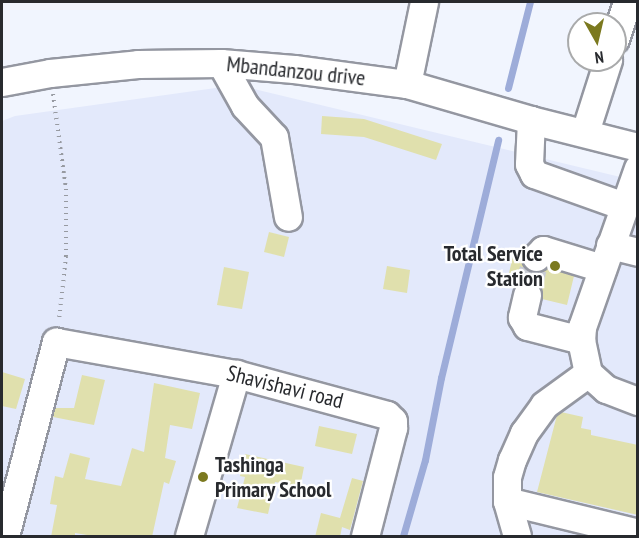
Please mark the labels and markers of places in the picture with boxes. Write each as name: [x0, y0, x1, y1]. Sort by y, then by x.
place label: Total Service Station: [444, 240, 543, 292]
marker: Total Service Station: [548, 259, 562, 273]
place label: Tashinga Primary School: [215, 451, 332, 502]
marker: Tashinga Primary School: [196, 470, 210, 484]

